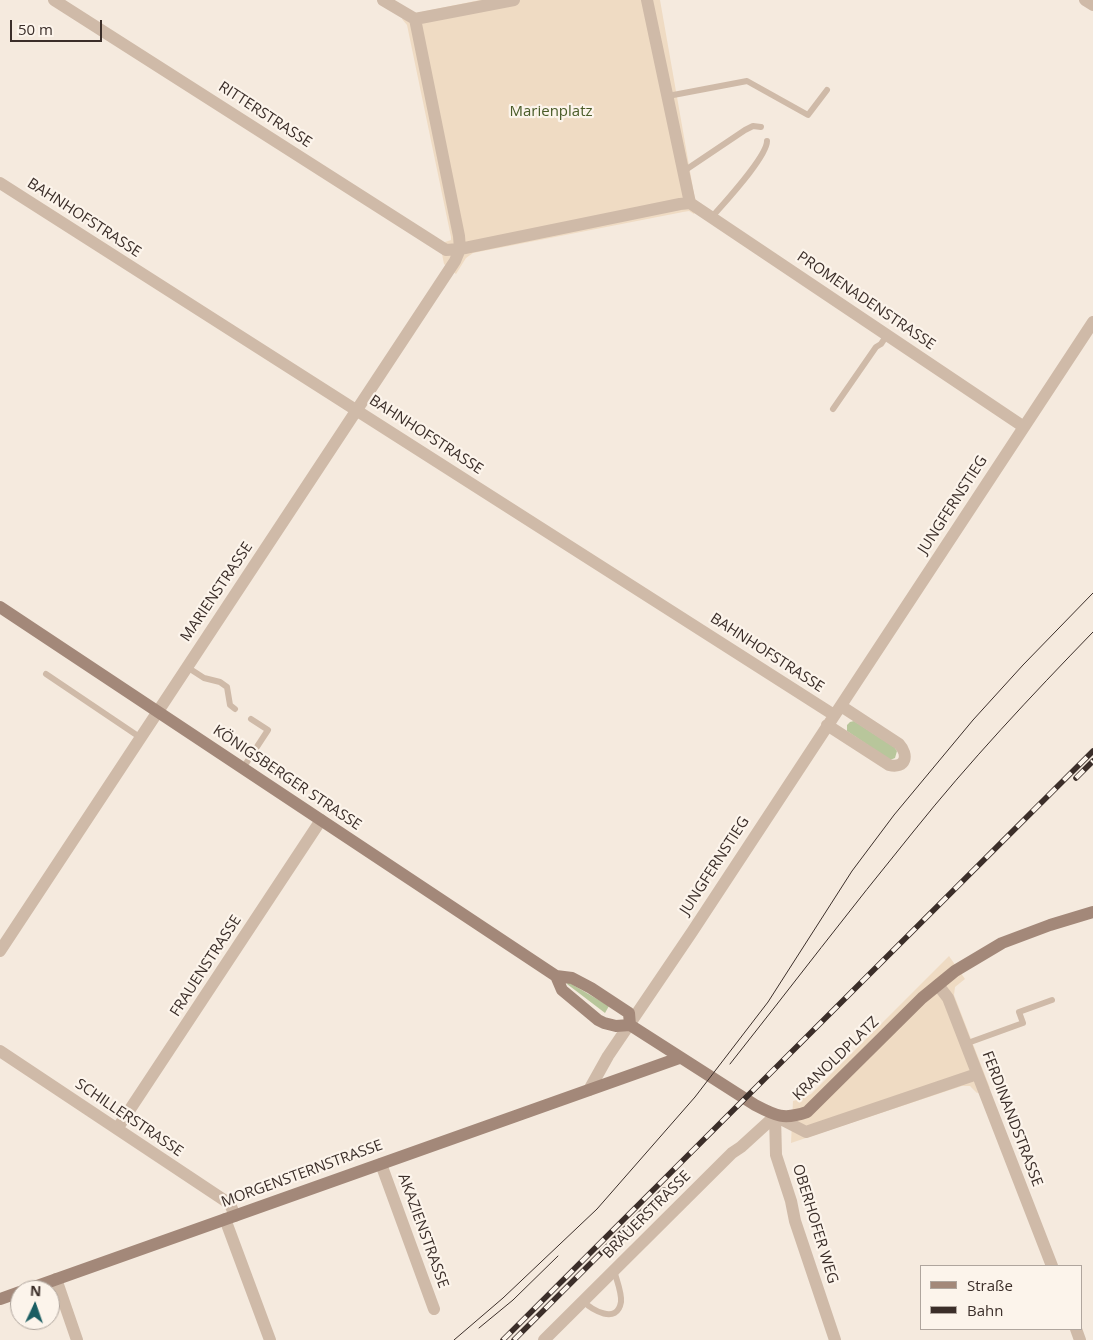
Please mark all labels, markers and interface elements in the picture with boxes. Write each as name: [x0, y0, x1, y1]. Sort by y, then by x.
scale bar: [12, 10, 105, 42]
text: 50 m: [18, 19, 53, 39]
street label: RITTERSTRASSE: [215, 78, 315, 152]
park label: Marienplatz: [509, 103, 593, 121]
street label: BAHNHOFSTRASSE: [24, 175, 144, 261]
street label: PROMENADENSTRASSE: [793, 248, 939, 354]
street label: BAHNHOFSTRASSE: [366, 392, 486, 478]
street label: JUNGFERNSTIEG: [914, 452, 992, 558]
street label: MARIENSTRASSE: [177, 539, 257, 645]
street label: BAHNHOFSTRASSE: [707, 610, 827, 696]
street label: KÖNIGSBERGER STRASSE: [209, 722, 365, 834]
street label: JUNGFERNSTIEG: [676, 813, 754, 919]
street label: FRAUENSTRASSE: [167, 912, 245, 1020]
street label: KRANOLDPLATZ: [789, 1013, 883, 1105]
street label: FERDINANDSTRASSE: [978, 1049, 1046, 1189]
street label: SCHILLERSTRASSE: [72, 1075, 186, 1161]
street label: MORGENSTERNSTRASSE: [219, 1136, 385, 1212]
street label: OBERHOFER WEG: [788, 1162, 842, 1286]
street label: BRAUERSTRASSE: [599, 1167, 695, 1263]
street label: AKAZIENSTRASSE: [394, 1171, 452, 1291]
legend: [920, 1265, 1083, 1330]
text: Straße: [967, 1275, 1013, 1295]
north arrow: [10, 1280, 60, 1330]
text: N: [30, 1281, 42, 1300]
text: Bahn: [967, 1300, 1003, 1320]

